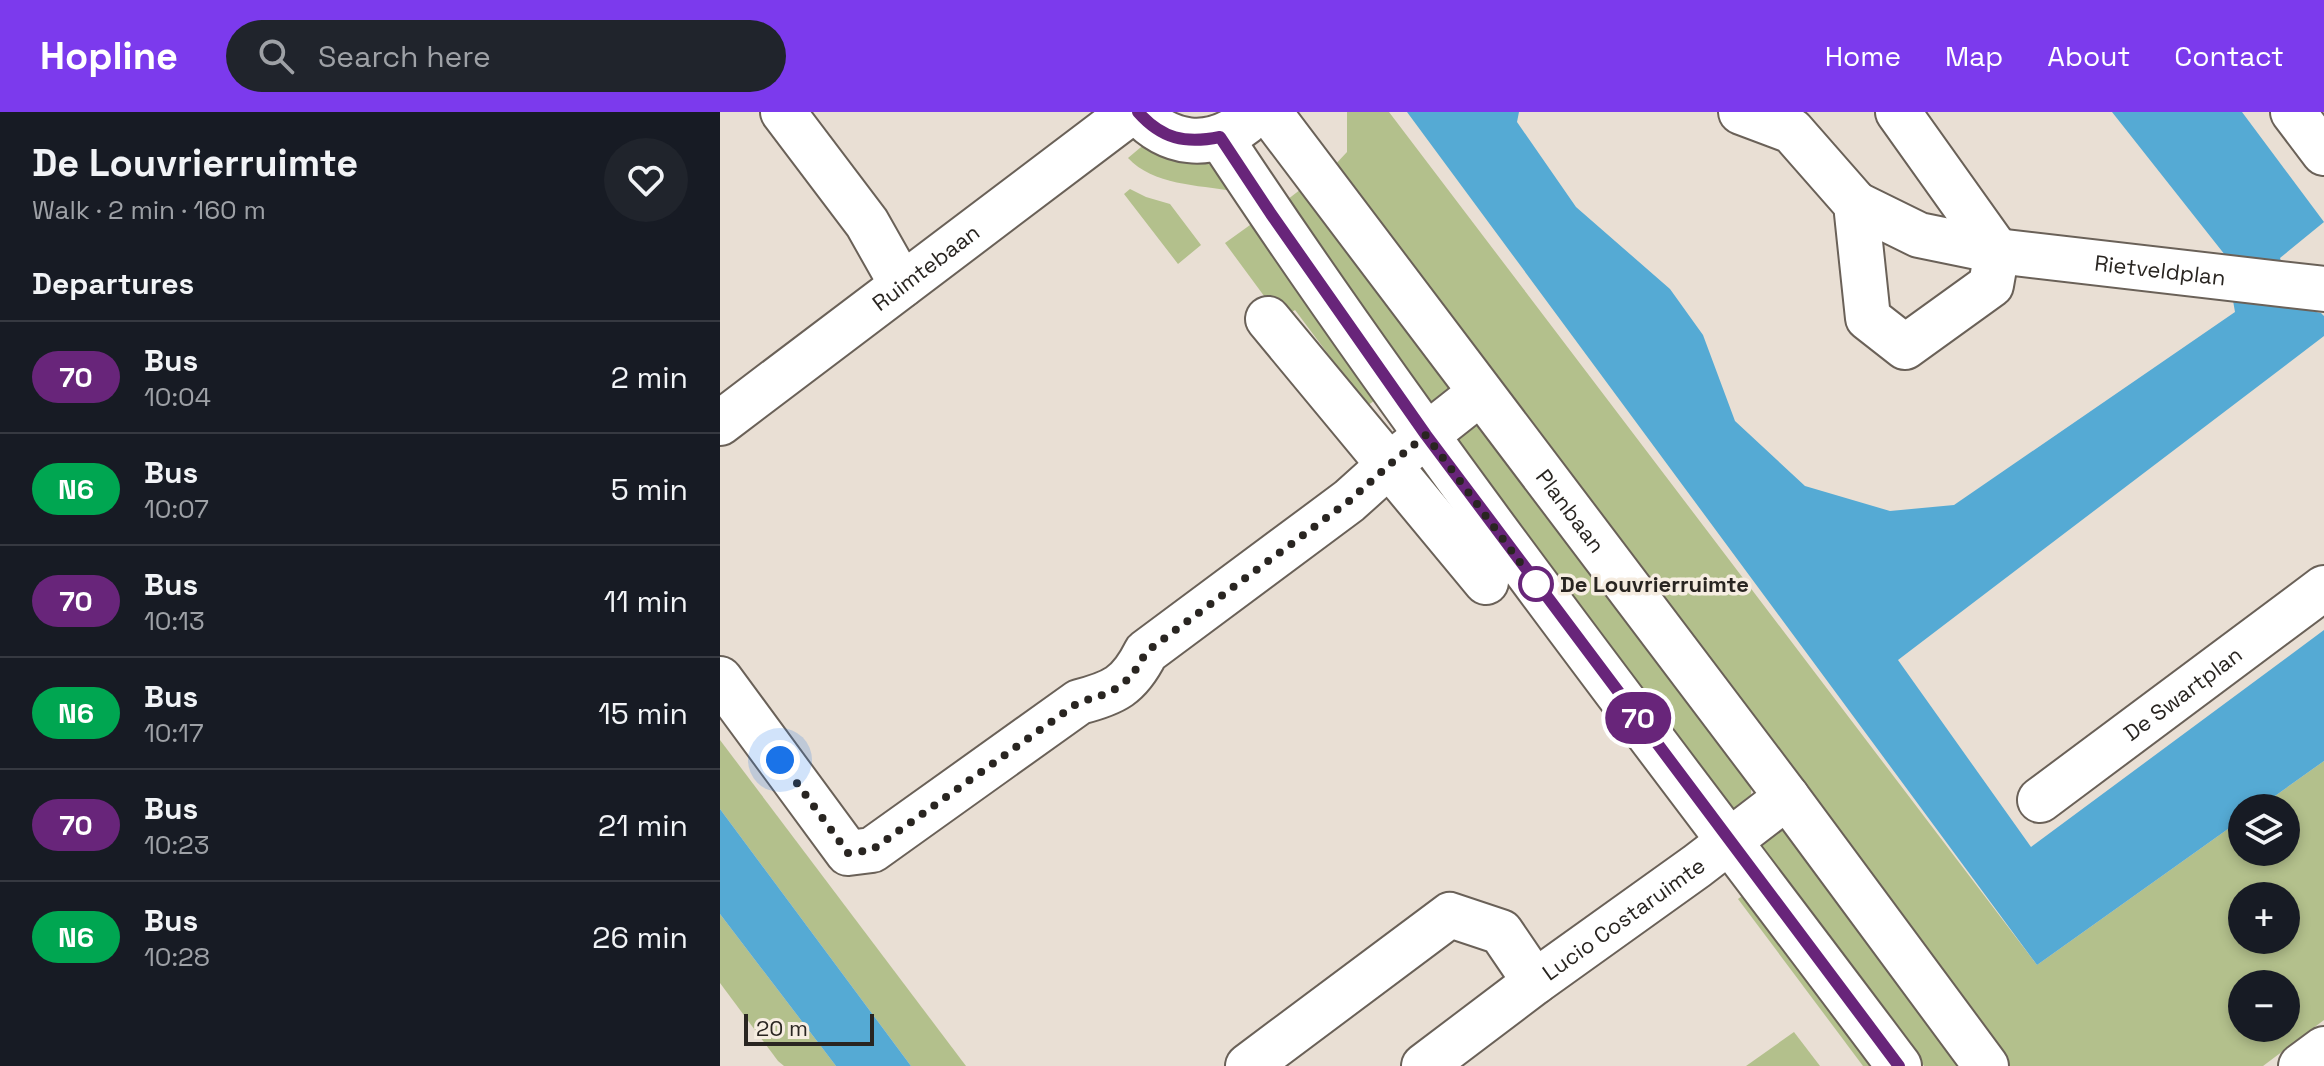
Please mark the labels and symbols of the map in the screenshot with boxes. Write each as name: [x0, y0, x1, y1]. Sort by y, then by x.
street label: Ruimtebaan: [867, 218, 985, 317]
street label: Rietveldplan: [2093, 248, 2227, 291]
street label: Planbaan: [1530, 463, 1611, 558]
marker: De Louvrierruimte: [1519, 567, 1553, 601]
place label: De Louvrierruimte: [1560, 570, 1749, 598]
street label: De Swartplan: [2118, 640, 2248, 747]
line badge: 70: [1602, 692, 1674, 744]
your location: [760, 740, 800, 780]
street label: Lucio Costaruimte: [1537, 851, 1710, 986]
scale bar: [744, 1010, 874, 1046]

